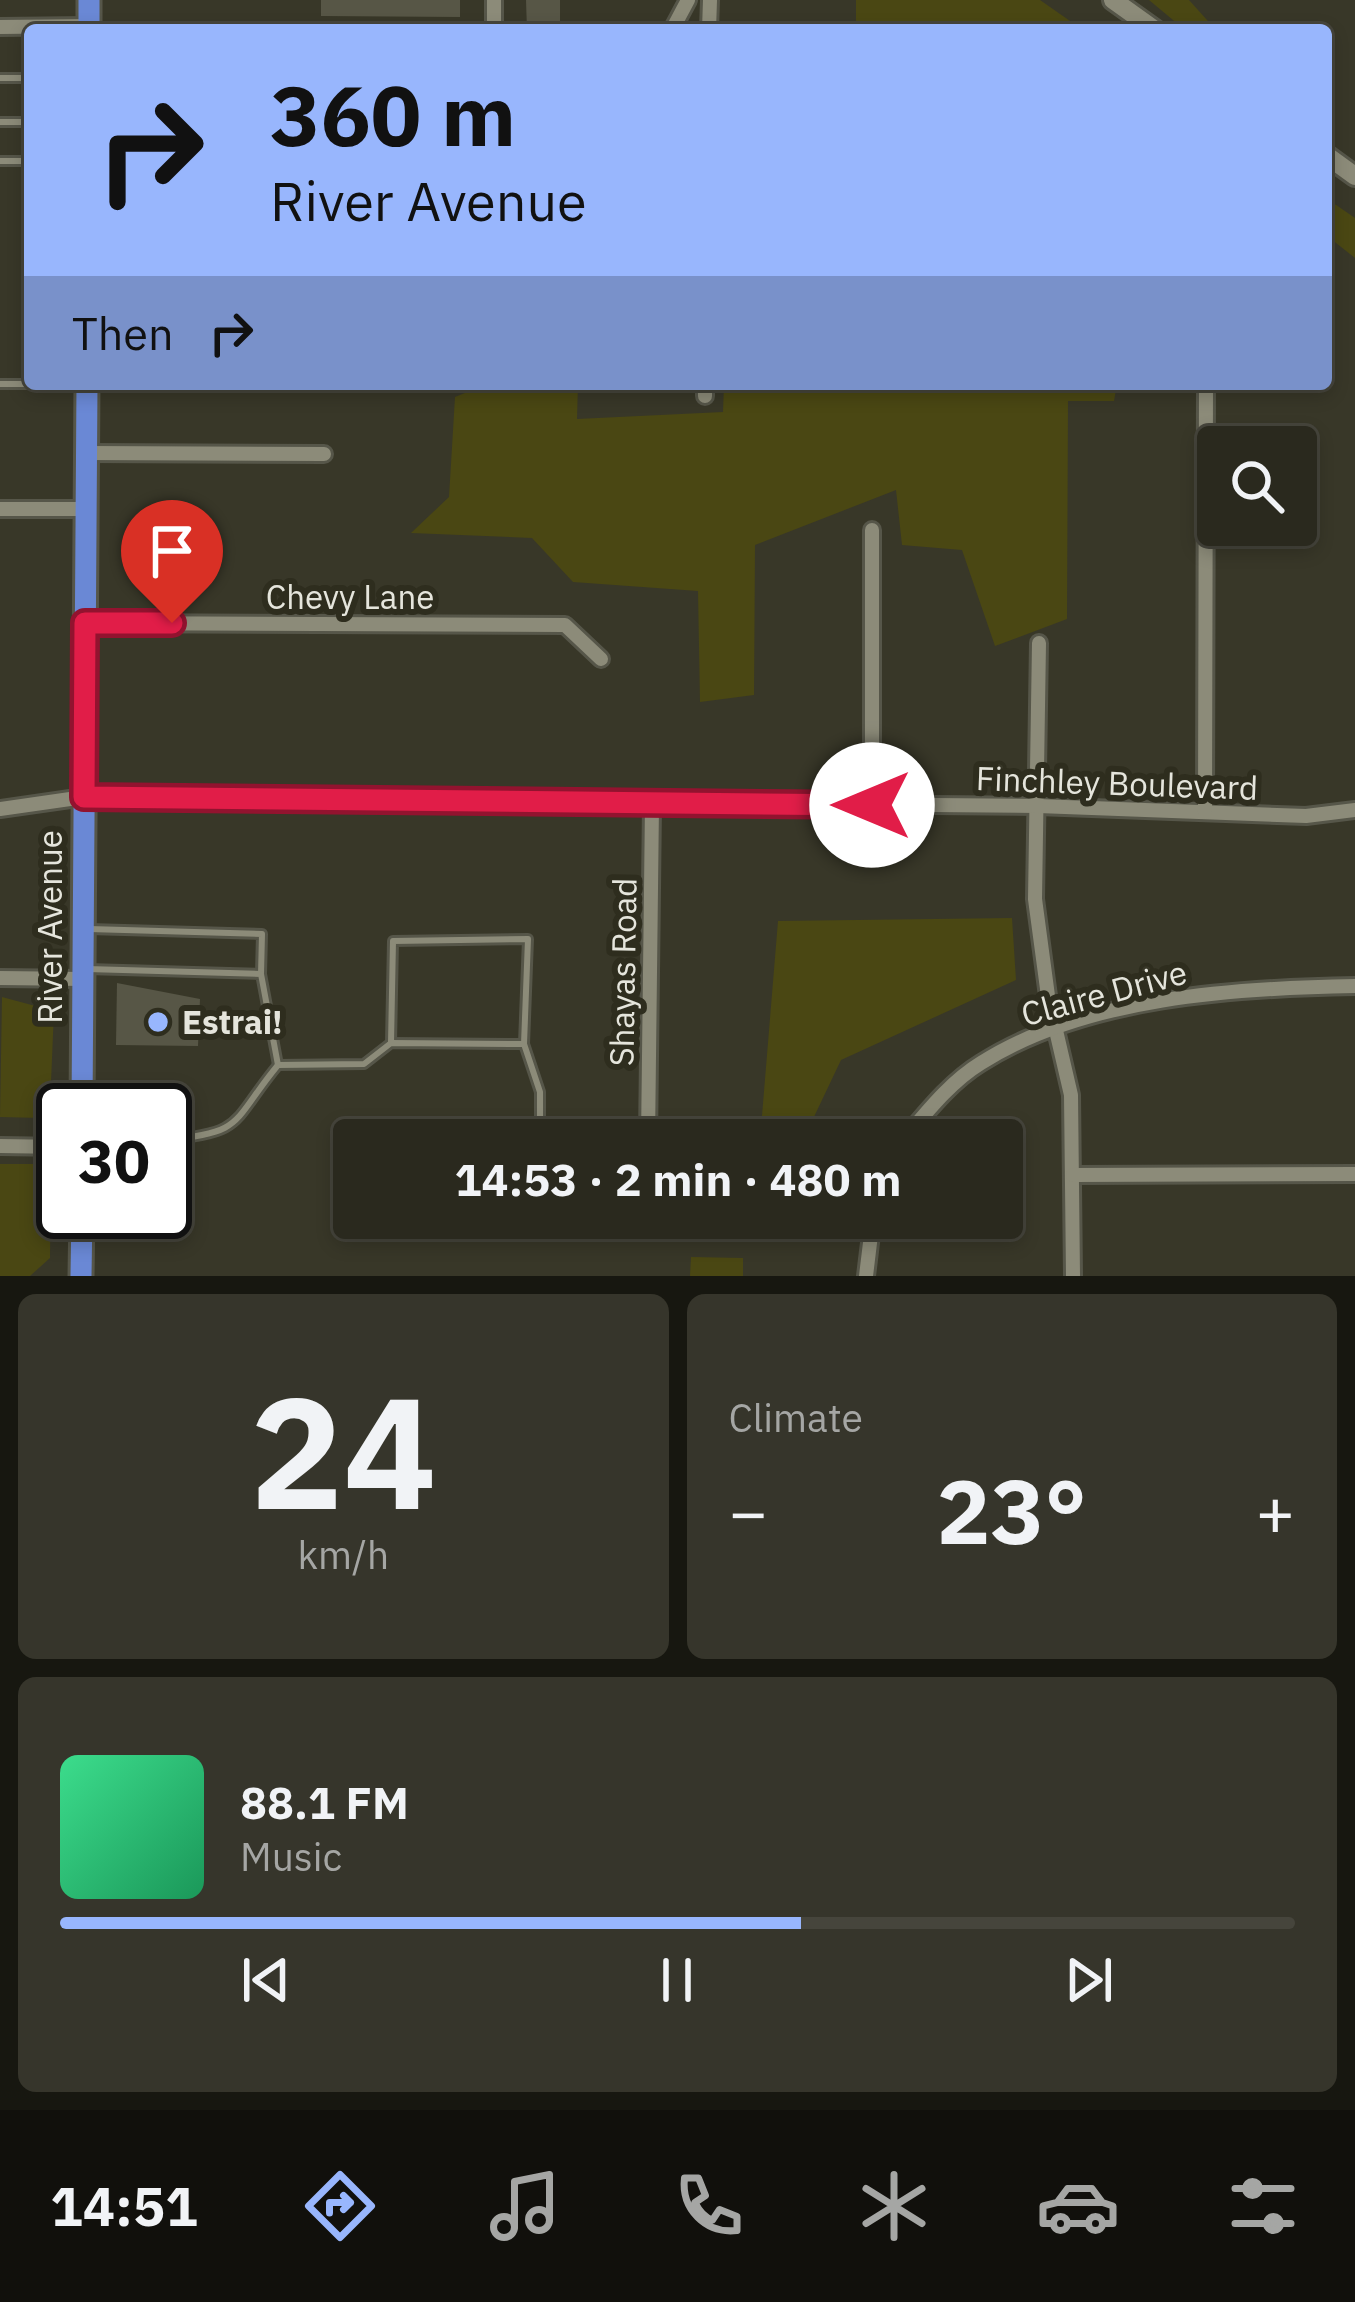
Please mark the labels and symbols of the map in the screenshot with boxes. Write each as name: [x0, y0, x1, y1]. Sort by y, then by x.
pin: [121, 500, 223, 623]
street label: Chevy Lane: [266, 575, 434, 618]
position arrow: [809, 742, 935, 868]
street label: Finchley Boulevard: [975, 756, 1259, 809]
street label: River Avenue: [28, 830, 71, 1024]
street label: Shayas Road: [599, 877, 646, 1067]
street label: Claire Drive: [1016, 950, 1191, 1035]
place label: Estrai!: [182, 1000, 283, 1043]
marker: Estrai!: [145, 1009, 171, 1035]
speed limit sign: 30: [36, 1083, 192, 1239]

